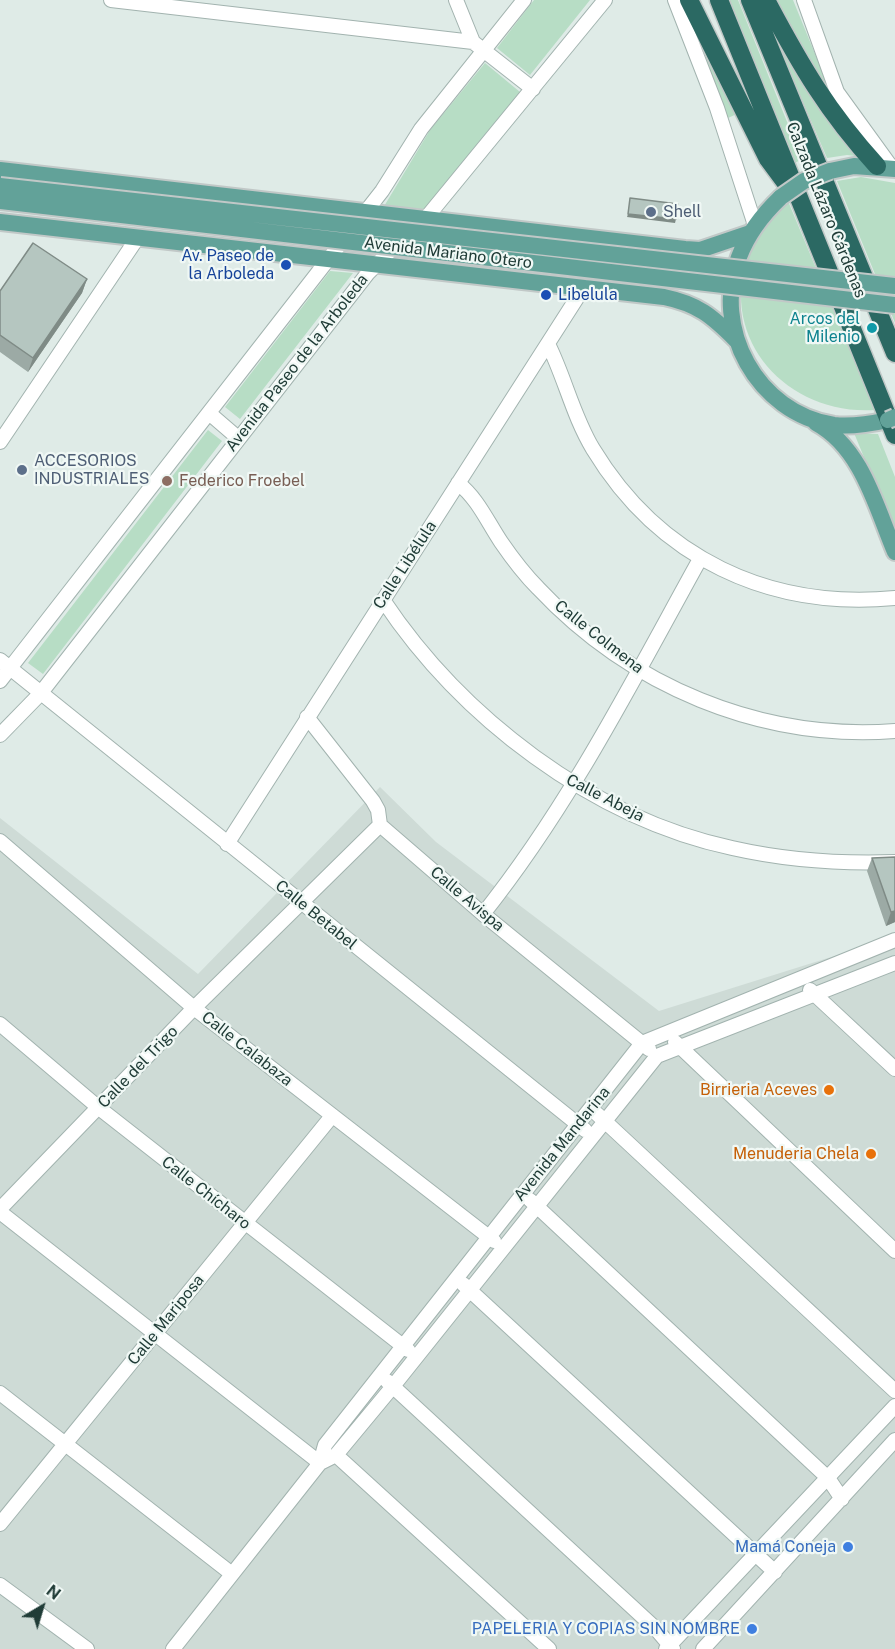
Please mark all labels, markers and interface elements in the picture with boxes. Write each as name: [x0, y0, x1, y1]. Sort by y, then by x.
street label: Calzada Lázaro Cárdenas: [782, 119, 870, 301]
place label: Shell: [663, 202, 701, 222]
marker: Shell: [644, 205, 658, 219]
street label: Avenida Mariano Otero: [363, 233, 533, 273]
place label: Av. Paseo de la Arboleda: [181, 246, 274, 284]
marker: Av. Paseo de la Arboleda: [279, 258, 293, 272]
street label: Avenida Paseo de la Arboleda: [222, 270, 372, 456]
place label: Libelula: [558, 285, 618, 305]
marker: Libelula: [539, 288, 553, 302]
place label: Arcos del Milenio: [789, 309, 860, 347]
marker: Arcos del Milenio: [865, 321, 879, 335]
place label: ACCESORIOS INDUSTRIALES: [34, 451, 150, 489]
marker: ACCESORIOS INDUSTRIALES: [15, 463, 29, 477]
place label: Federico Froebel: [179, 471, 305, 491]
marker: Federico Froebel: [160, 474, 174, 488]
street label: Calle Libélula: [369, 517, 441, 613]
street label: Calle Colmena: [551, 596, 647, 678]
street label: Calle Abeja: [563, 770, 647, 826]
street label: Calle Avispa: [426, 863, 508, 935]
street label: Calle Betabel: [271, 876, 361, 954]
street label: Calle Calabaza: [198, 1008, 296, 1090]
street label: Calle del Trigo: [94, 1022, 182, 1112]
place label: Birrieria Aceves: [700, 1080, 817, 1100]
street label: Avenida Mandarina: [510, 1083, 614, 1205]
marker: Birrieria Aceves: [822, 1083, 836, 1097]
place label: Menuderia Chela: [733, 1144, 859, 1164]
marker: Menuderia Chela: [864, 1147, 878, 1161]
street label: Calle Chícharo: [158, 1152, 254, 1234]
street label: Calle Mariposa: [124, 1271, 208, 1369]
place label: Mamá Coneja: [735, 1537, 836, 1557]
marker: Mamá Coneja: [841, 1540, 855, 1554]
north arrow: [12, 1577, 72, 1637]
text: N: [43, 1581, 64, 1604]
place label: PAPELERIA Y COPIAS SIN NOMBRE: [472, 1619, 740, 1639]
marker: PAPELERIA Y COPIAS SIN NOMBRE: [745, 1622, 759, 1636]

